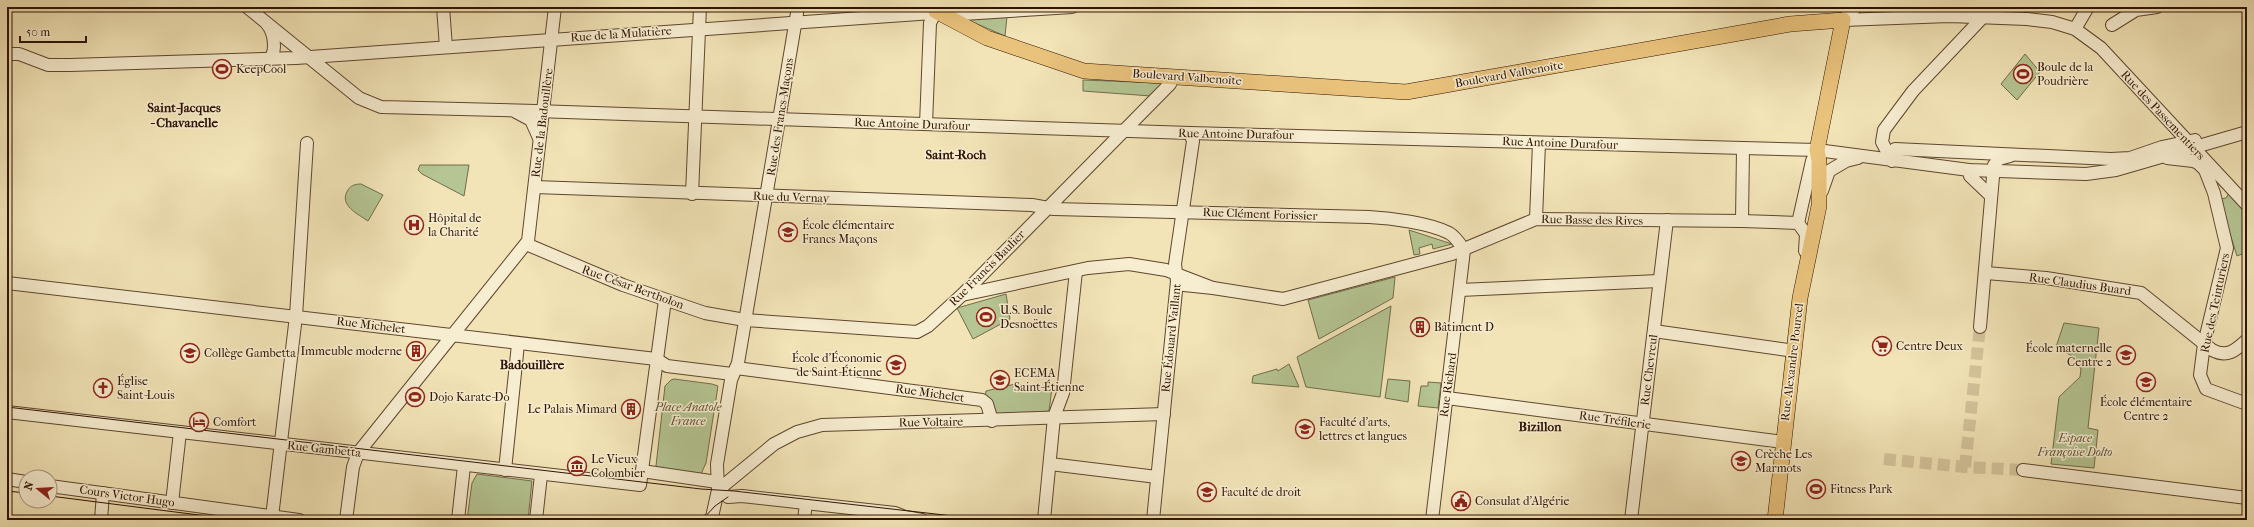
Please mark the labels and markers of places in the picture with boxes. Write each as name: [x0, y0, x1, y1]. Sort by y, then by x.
sports icon: KeepCool: [211, 58, 233, 80]
place label: Boule de la Poudrière: [2037, 60, 2094, 88]
place label: KeepCool: [236, 62, 287, 76]
sports icon: Boule de la Poudrière: [2012, 63, 2034, 85]
place label: Hôpital de la Charité: [427, 211, 482, 239]
hospital icon: Hôpital de la Charité: [403, 214, 425, 236]
place label: École élémentaire Francs Maçons: [802, 217, 895, 247]
school or university icon: École élémentaire Francs Maçons: [777, 221, 799, 243]
place label: U.S. Boule Desnoëttes: [1000, 303, 1058, 331]
sports icon: U.S. Boule Desnoëttes: [975, 306, 997, 328]
building icon: Bâtiment D: [1409, 316, 1431, 338]
place label: Bâtiment D: [1434, 320, 1494, 334]
supermarket icon: Centre Deux: [1871, 335, 1893, 357]
place label: Centre Deux: [1896, 339, 1964, 353]
building icon: Immeuble moderne: [405, 340, 427, 362]
place label: École maternelle Centre 2: [2026, 340, 2112, 369]
school or university icon: Collège Gambetta: [179, 342, 201, 364]
place label: Immeuble moderne: [300, 344, 402, 358]
school or university icon: École maternelle Centre 2: [2115, 344, 2137, 366]
place label: Collège Gambetta: [204, 346, 296, 360]
place label: École d’Économie de Saint-Étienne: [792, 350, 882, 379]
school or university icon: École d’Économie de Saint-Étienne: [885, 354, 907, 376]
place label: ECEMA Saint-Étienne: [1014, 366, 1084, 394]
school or university icon: ECEMA Saint-Étienne: [989, 369, 1011, 391]
school or university icon: École élémentaire Centre 2: [2135, 371, 2157, 393]
place label: Église Saint-Louis: [117, 373, 175, 402]
church icon: Église Saint-Louis: [92, 377, 114, 399]
sports icon: Dojo Karate-Do: [404, 386, 426, 408]
place label: Dojo Karate-Do: [429, 390, 510, 404]
place label: École élémentaire Centre 2: [2100, 394, 2192, 423]
building icon: Le Palais Mimard: [620, 398, 642, 420]
place label: Le Palais Mimard: [528, 402, 617, 416]
hotel icon: Comfort: [188, 411, 210, 433]
place label: Comfort: [213, 415, 257, 429]
place label: Faculté d'arts, lettres et langues: [1318, 415, 1408, 443]
school or university icon: Faculté d'arts, lettres et langues: [1294, 418, 1316, 440]
place label: Crèche Les Marmots: [1755, 447, 1813, 475]
school or university icon: Crèche Les Marmots: [1730, 450, 1752, 472]
place label: Le Vieux Colombier: [591, 452, 646, 480]
museum icon: Le Vieux Colombier: [566, 455, 588, 477]
sports icon: Fitness Park: [1805, 478, 1827, 500]
school or university icon: Faculté de droit: [1196, 481, 1218, 503]
place label: Fitness Park: [1830, 482, 1893, 496]
place label: Faculté de droit: [1221, 485, 1302, 499]
public building icon: Consulat d'Algérie: [1450, 490, 1472, 512]
place label: Consulat d'Algérie: [1475, 494, 1570, 508]

